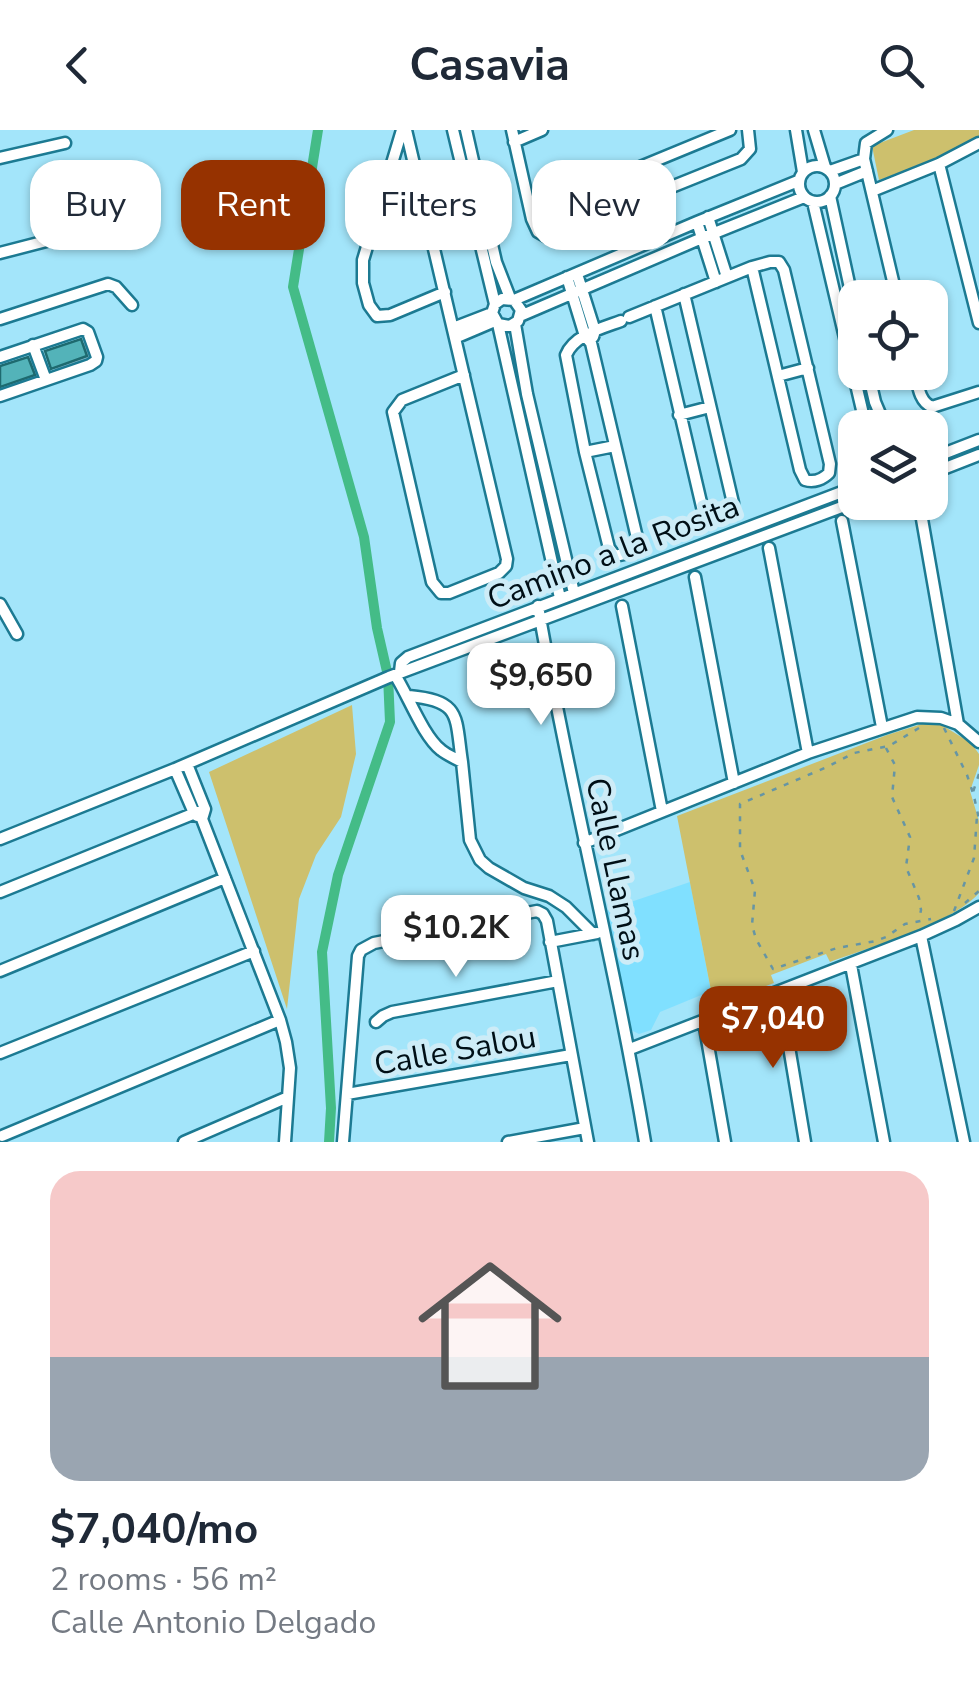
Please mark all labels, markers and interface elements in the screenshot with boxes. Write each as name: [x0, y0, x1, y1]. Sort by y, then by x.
text: Casavia: [409, 35, 570, 96]
icon: back: [50, 38, 105, 93]
icon: search: [874, 38, 929, 93]
chip: Buy: [30, 160, 161, 250]
chip: Rent: [181, 160, 325, 250]
chip: Filters: [345, 160, 512, 250]
chip: New: [532, 160, 676, 250]
map controls: [838, 280, 948, 520]
button: locate: [838, 280, 948, 390]
button: layers: [838, 410, 948, 520]
street label: Camino a la Rosita: [481, 485, 745, 620]
pin: $9,650: [460, 643, 622, 728]
text: $9,650: [489, 654, 593, 697]
street label: Calle Llamas: [575, 774, 656, 964]
pin: $10.2K: [375, 895, 537, 980]
text: $10.2K: [403, 906, 509, 949]
pin: $7,040: [692, 986, 854, 1071]
text: $7,040: [721, 997, 825, 1040]
street label: Calle Salou: [371, 1015, 539, 1086]
icon: home: [400, 1236, 580, 1416]
text: $7,040/mo: [50, 1501, 258, 1558]
text: 2 rooms · 56 m²: [50, 1558, 277, 1601]
text: Calle Antonio Delgado: [50, 1601, 376, 1644]

